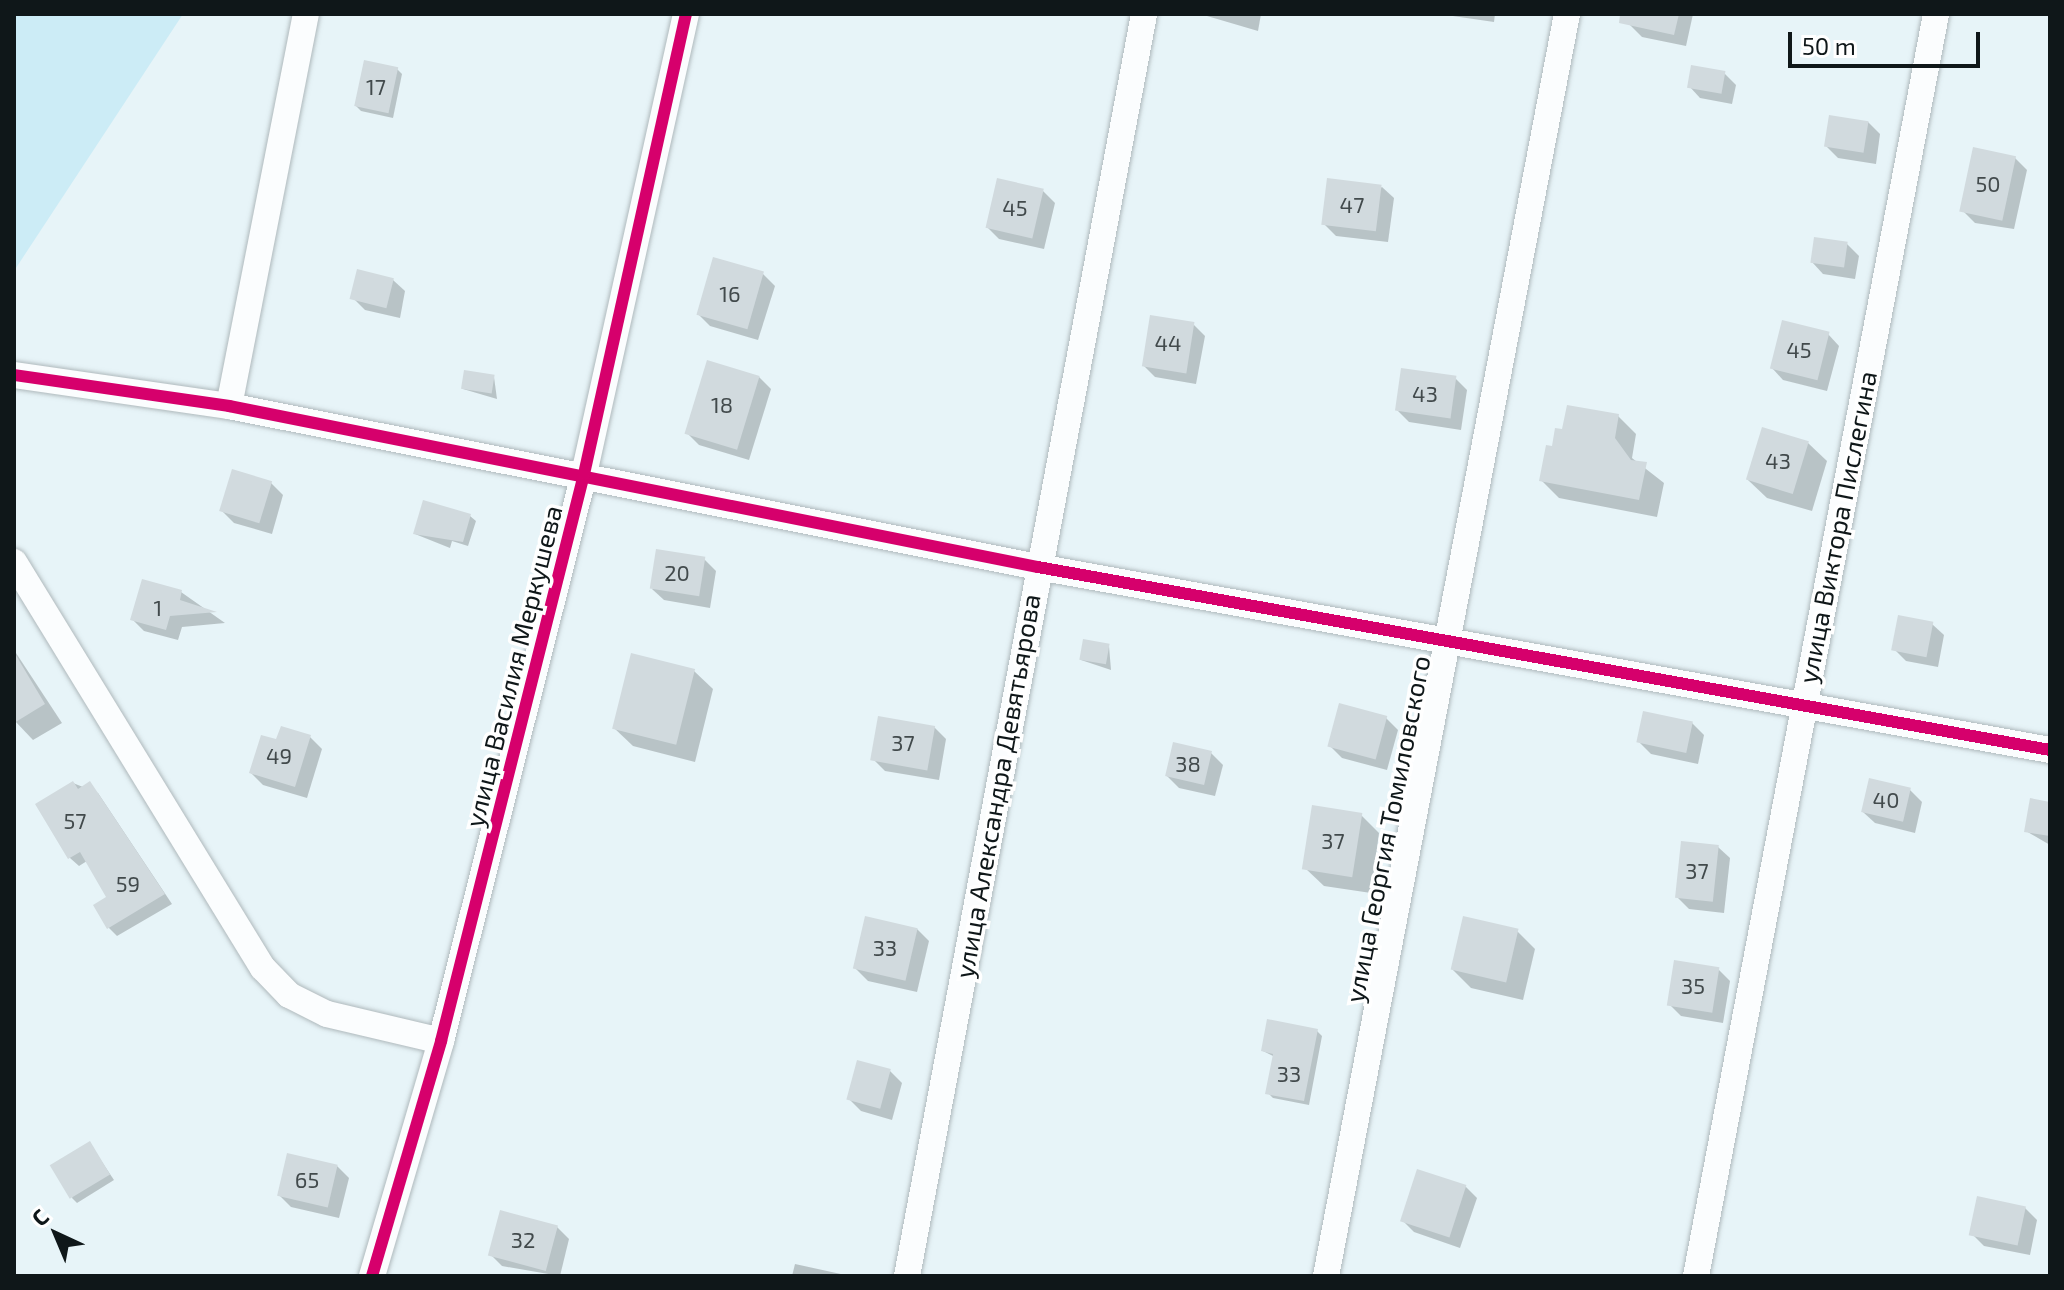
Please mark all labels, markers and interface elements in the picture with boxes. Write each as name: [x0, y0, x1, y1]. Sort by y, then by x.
scale bar: [1792, 16, 1984, 66]
text: 50 m: [1802, 31, 1856, 60]
house number: 17: [366, 74, 386, 100]
house number: 50: [1975, 171, 2001, 197]
house number: 47: [1340, 192, 1364, 218]
house number: 45: [1002, 195, 1028, 221]
house number: 16: [719, 281, 741, 307]
house number: 44: [1154, 330, 1182, 356]
house number: 45: [1786, 337, 1812, 363]
street label: улица Виктора Пислегина: [1791, 368, 1883, 686]
house number: 43: [1412, 381, 1438, 407]
house number: 18: [711, 392, 733, 418]
house number: 43: [1765, 448, 1791, 474]
street label: улица Василия Меркушева: [458, 502, 568, 830]
house number: 20: [664, 560, 690, 586]
street label: улица Александра Девятьярова: [948, 591, 1046, 981]
house number: 1: [154, 595, 162, 621]
street label: улица Георгия Томиловского: [1338, 653, 1436, 1005]
house number: 37: [891, 730, 915, 756]
house number: 49: [266, 743, 292, 769]
house number: 38: [1175, 751, 1201, 777]
house number: 40: [1873, 787, 1899, 813]
house number: 57: [63, 808, 87, 834]
house number: 37: [1321, 828, 1345, 854]
house number: 37: [1685, 858, 1709, 884]
house number: 59: [116, 871, 140, 897]
house number: 33: [873, 935, 897, 961]
house number: 35: [1681, 973, 1705, 999]
house number: 33: [1277, 1061, 1301, 1087]
house number: 65: [295, 1167, 319, 1193]
north arrow: [16, 1194, 96, 1274]
text: С: [26, 1203, 53, 1231]
house number: 32: [511, 1227, 535, 1253]

